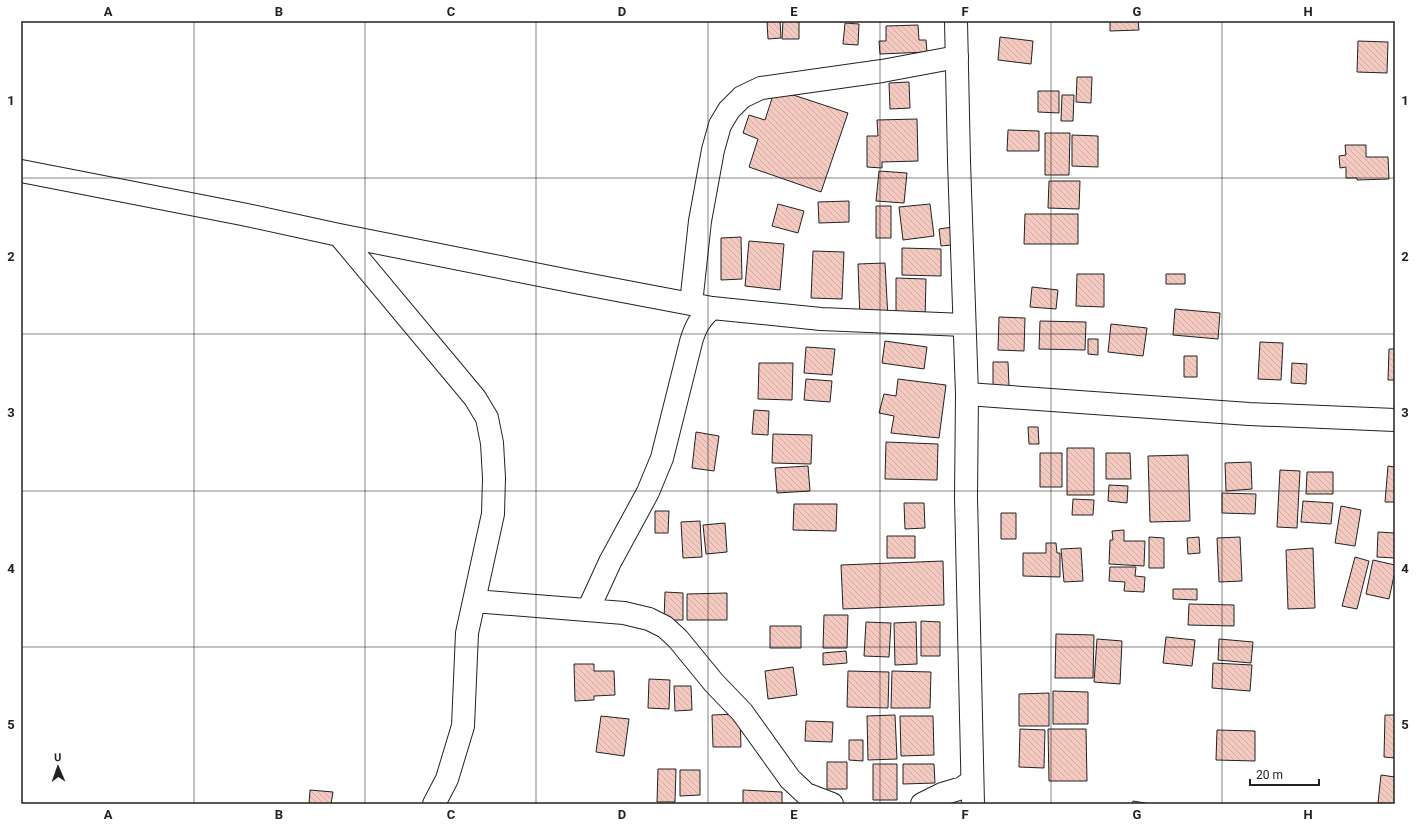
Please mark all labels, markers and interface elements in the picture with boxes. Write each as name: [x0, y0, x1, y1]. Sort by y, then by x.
text: A: [104, 4, 113, 19]
text: B: [275, 4, 283, 19]
text: C: [447, 4, 456, 19]
text: D: [618, 4, 626, 19]
text: E: [790, 4, 798, 19]
text: F: [961, 4, 969, 19]
text: G: [1133, 4, 1142, 19]
text: H: [1303, 4, 1313, 19]
text: 1: [7, 93, 15, 108]
text: 1: [1401, 93, 1409, 108]
text: 2: [7, 249, 15, 264]
text: 2: [1401, 249, 1409, 264]
text: 3: [7, 405, 15, 420]
text: 3: [1401, 405, 1409, 420]
text: 4: [7, 561, 15, 576]
text: 4: [1401, 561, 1409, 576]
text: 5: [7, 717, 15, 732]
text: 5: [1401, 717, 1409, 732]
north arrow: [38, 747, 78, 787]
text: U: [54, 751, 62, 764]
scale bar: [1250, 761, 1319, 787]
text: 20 m: [1256, 768, 1283, 782]
text: A: [104, 807, 113, 822]
text: B: [275, 807, 283, 822]
text: C: [447, 807, 456, 822]
text: D: [618, 807, 626, 822]
text: E: [790, 807, 798, 822]
text: F: [961, 807, 969, 822]
text: G: [1133, 807, 1142, 822]
text: H: [1303, 807, 1313, 822]

